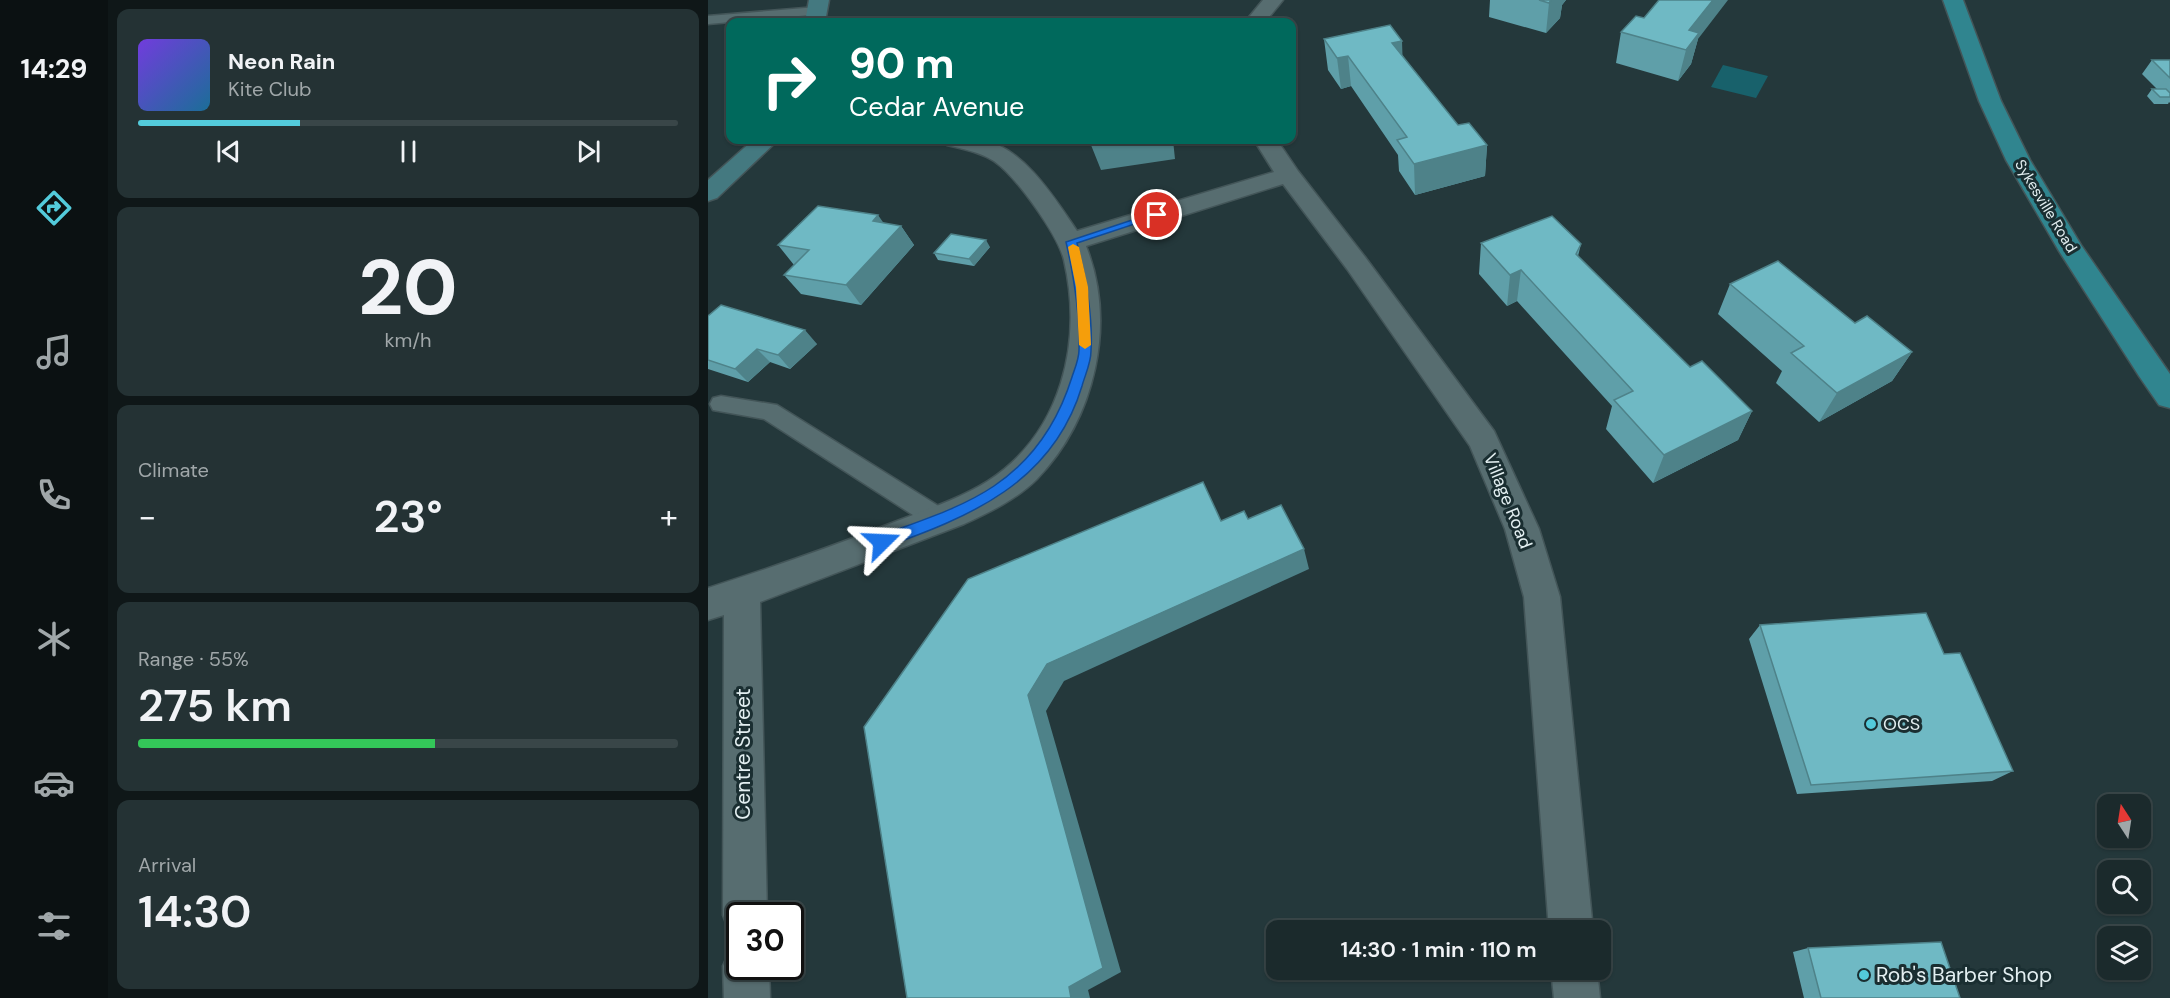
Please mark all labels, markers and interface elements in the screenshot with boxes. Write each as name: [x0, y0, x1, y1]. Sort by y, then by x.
text: 90 m: [849, 36, 955, 91]
icon: right: [750, 42, 828, 120]
text: Neon Rain: [228, 47, 335, 76]
text: 14:29: [21, 51, 87, 86]
text: Kite Club: [228, 76, 312, 102]
text: Cedar Avenue: [849, 89, 1024, 124]
icon: previous: [212, 135, 245, 168]
icon: pause: [392, 135, 425, 168]
icon: next: [572, 135, 605, 168]
street label: Sykesville Road: [2010, 156, 2082, 256]
icon: directions: [33, 187, 75, 229]
pin: [1131, 189, 1182, 240]
icon: arrive: [1140, 198, 1173, 231]
text: 20: [358, 237, 458, 338]
text: km/h: [384, 327, 432, 353]
icon: music: [33, 331, 75, 373]
street label: Village Road: [1478, 450, 1538, 552]
text: Climate: [138, 457, 209, 483]
icon: phone: [33, 474, 75, 516]
text: 23°: [374, 487, 443, 546]
text: −: [138, 495, 156, 538]
text: +: [660, 495, 678, 538]
position arrow: [850, 510, 914, 574]
icon: climate: [33, 618, 75, 660]
text: Range · 55%: [138, 646, 249, 672]
text: 275 km: [138, 676, 292, 735]
street label: Centre Street: [729, 688, 757, 820]
place label: OCS: [1883, 712, 1920, 736]
marker: OCS: [1864, 717, 1878, 731]
icon: car: [33, 762, 75, 804]
north arrow: [2097, 794, 2151, 848]
map controls: [2097, 794, 2151, 980]
text: Arrival: [138, 852, 196, 878]
button: search: [2097, 860, 2151, 914]
text: 14:30: [138, 882, 252, 941]
speed limit sign: 30: [726, 902, 804, 980]
icon: filters: [33, 905, 75, 947]
button: layers: [2097, 926, 2151, 980]
text: 14:30 · 1 min · 110 m: [1340, 935, 1537, 964]
place label: Rob's Barber Shop: [1876, 961, 2052, 989]
marker: Rob's Barber Shop: [1857, 968, 1871, 982]

